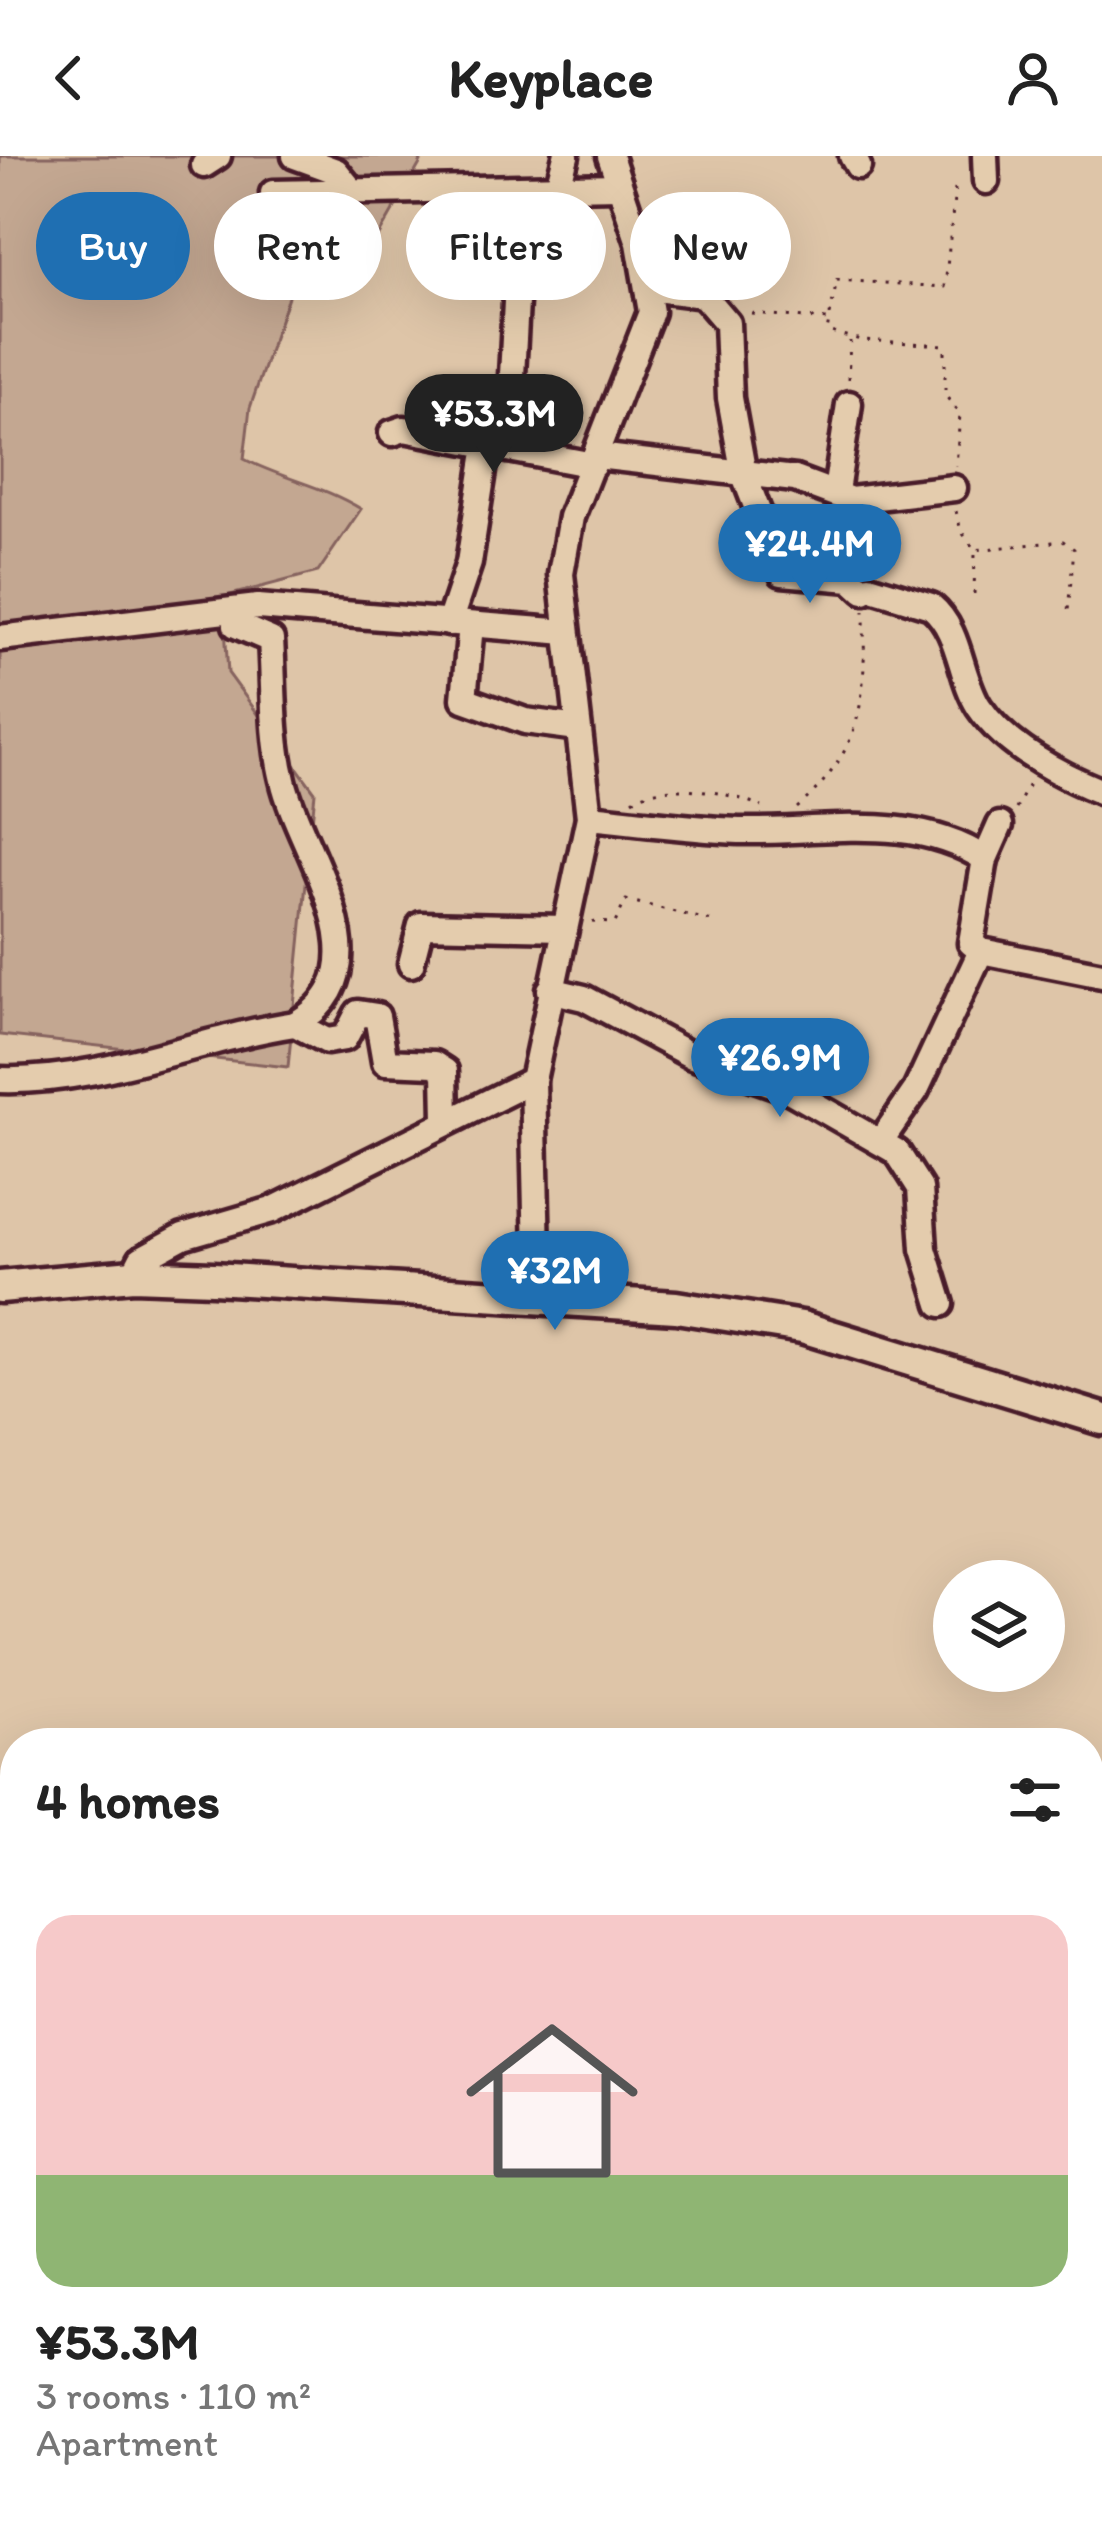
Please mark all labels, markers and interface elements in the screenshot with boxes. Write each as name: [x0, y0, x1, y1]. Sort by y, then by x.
icon: back: [36, 45, 102, 111]
icon: person: [1000, 45, 1066, 111]
text: Keyplace: [448, 46, 654, 111]
chip: Buy: [36, 192, 190, 300]
chip: Rent: [214, 192, 382, 300]
chip: Filters: [406, 192, 606, 300]
chip: New: [630, 192, 791, 300]
pin: ¥53.3M: [396, 374, 592, 476]
text: ¥53.3M: [431, 389, 557, 436]
pin: ¥24.4M: [712, 504, 908, 606]
text: ¥24.4M: [745, 519, 875, 566]
pin: ¥26.9M: [682, 1018, 878, 1120]
text: ¥26.9M: [718, 1033, 842, 1080]
pin: ¥32M: [484, 1231, 626, 1333]
text: ¥32M: [508, 1246, 602, 1293]
map controls: [933, 1560, 1065, 1692]
button: layers: [933, 1560, 1065, 1692]
icon: filters: [1002, 1767, 1068, 1833]
text: 4 homes: [36, 1770, 220, 1831]
icon: home: [444, 1993, 660, 2209]
text: ¥53.3M: [36, 2311, 200, 2372]
text: 3 rooms · 110 m²: [36, 2372, 311, 2419]
text: Apartment: [36, 2419, 218, 2466]

